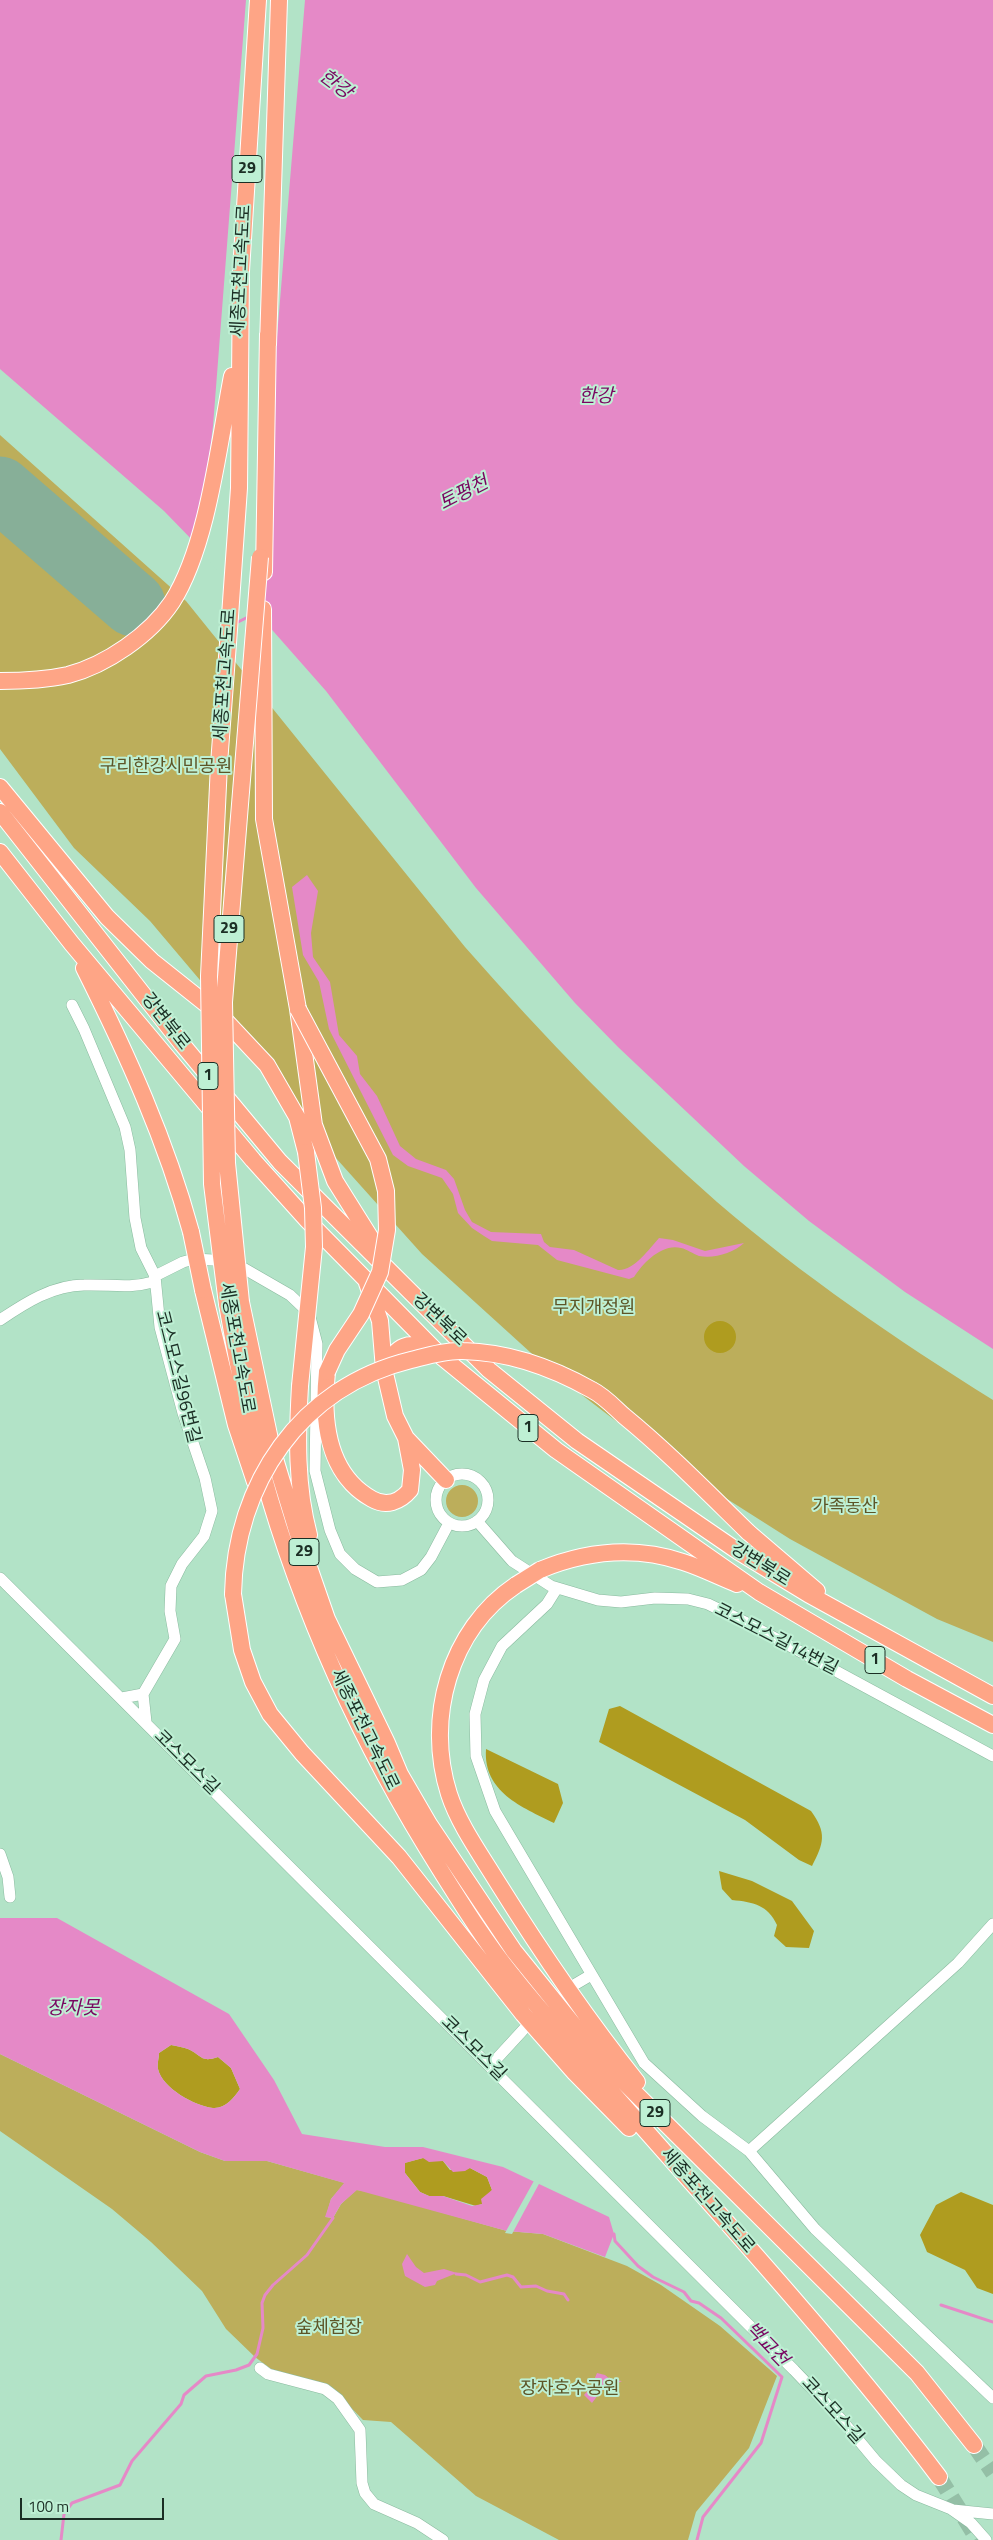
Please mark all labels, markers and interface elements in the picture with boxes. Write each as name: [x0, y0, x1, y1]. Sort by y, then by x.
water label: 한강: [314, 65, 356, 105]
road number: 29: [232, 156, 262, 182]
street label: 세종포천고속도로: [228, 204, 256, 338]
water label: 한강: [579, 386, 613, 408]
water label: 토평천: [435, 472, 493, 516]
street label: 세종포천고속도로: [211, 608, 241, 742]
park label: 구리한강시민공원: [100, 757, 232, 779]
road number: 29: [214, 916, 244, 942]
street label: 강변북로: [136, 989, 194, 1055]
road number: 1: [198, 1062, 218, 1090]
street label: 세종포천고속도로: [214, 1281, 258, 1415]
street label: 강변북로: [408, 1289, 470, 1351]
park label: 무지개정원: [553, 1298, 635, 1320]
street label: 코스모스길96번길: [150, 1308, 204, 1446]
road number: 1: [518, 1415, 538, 1442]
park label: 가족동산: [812, 1497, 878, 1519]
road number: 29: [289, 1538, 319, 1565]
street label: 강변북로: [726, 1538, 794, 1592]
street label: 코스모스길14번길: [710, 1599, 842, 1681]
road number: 1: [865, 1646, 885, 1674]
street label: 세종포천고속도로: [325, 1666, 403, 1794]
street label: 코스모스길: [149, 1726, 223, 1800]
water label: 장자못: [47, 1998, 99, 2020]
street label: 코스모스길: [436, 2012, 510, 2086]
road number: 29: [640, 2100, 670, 2126]
street label: 세종포천고속도로: [655, 2144, 759, 2258]
park label: 숲체험장: [296, 2318, 362, 2340]
water label: 백교천: [740, 2318, 792, 2372]
street label: 코스모스길: [796, 2373, 868, 2449]
park label: 장자호수공원: [520, 2379, 620, 2401]
scale bar: [22, 2488, 166, 2520]
text: 100 m: [28, 2495, 69, 2518]

